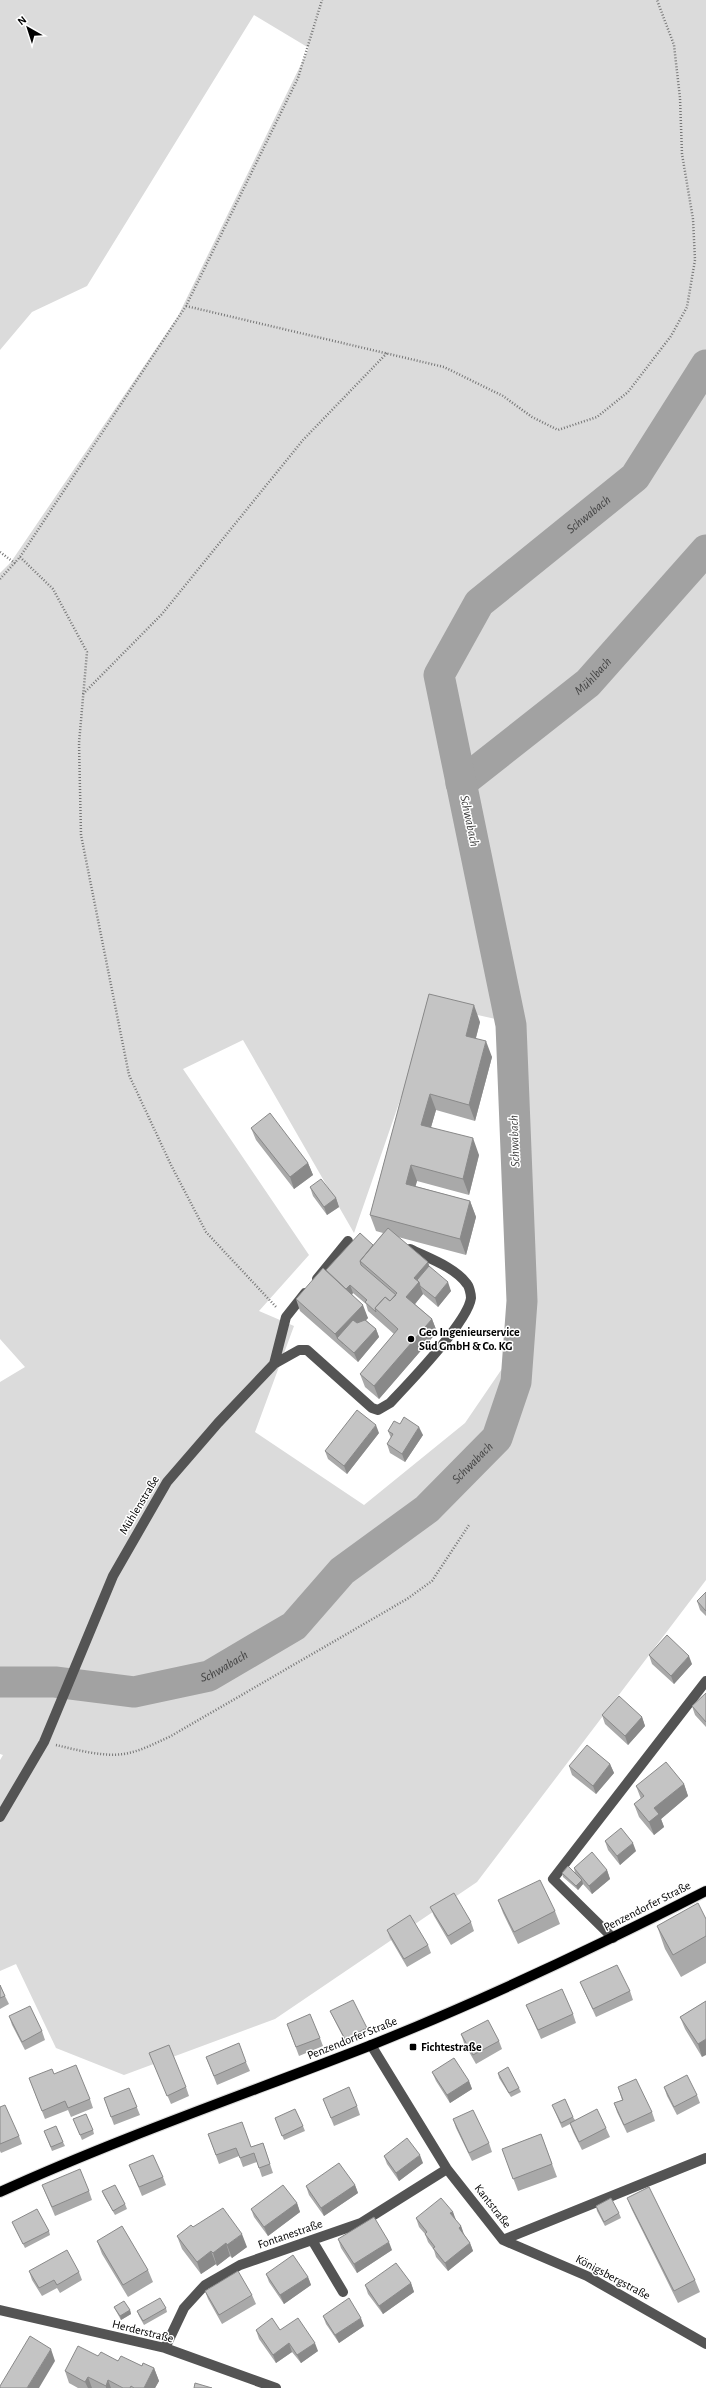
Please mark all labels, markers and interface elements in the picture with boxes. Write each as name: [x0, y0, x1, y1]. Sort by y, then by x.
north arrow: [8, 8, 48, 48]
text: N: [16, 14, 28, 27]
water label: Schwabach: [564, 493, 613, 536]
water label: Mühlbach: [572, 655, 614, 697]
water label: Schwabach: [457, 794, 481, 848]
water label: Schwabach: [508, 1115, 522, 1167]
place label: Geo Ingenieurservice Süd GmbH & Co. KG: [419, 1326, 520, 1352]
marker: Geo Ingenieurservice Süd GmbH & Co. KG: [406, 1334, 416, 1344]
water label: Schwabach: [450, 1440, 495, 1486]
street label: Mühlenstraße: [117, 1474, 161, 1536]
water label: Schwabach: [199, 1648, 250, 1684]
street label: Penzendorfer Straße: [602, 1879, 692, 1933]
street label: Penzendorfer Straße: [305, 2015, 399, 2061]
place label: Fichtestraße: [421, 2041, 482, 2053]
marker: Fichtestraße: [408, 2042, 418, 2052]
street label: Kantstraße: [472, 2182, 514, 2230]
street label: Fontanestraße: [256, 2217, 324, 2251]
street label: Königsbergstraße: [574, 2252, 652, 2302]
street label: Herderstraße: [111, 2318, 175, 2344]

